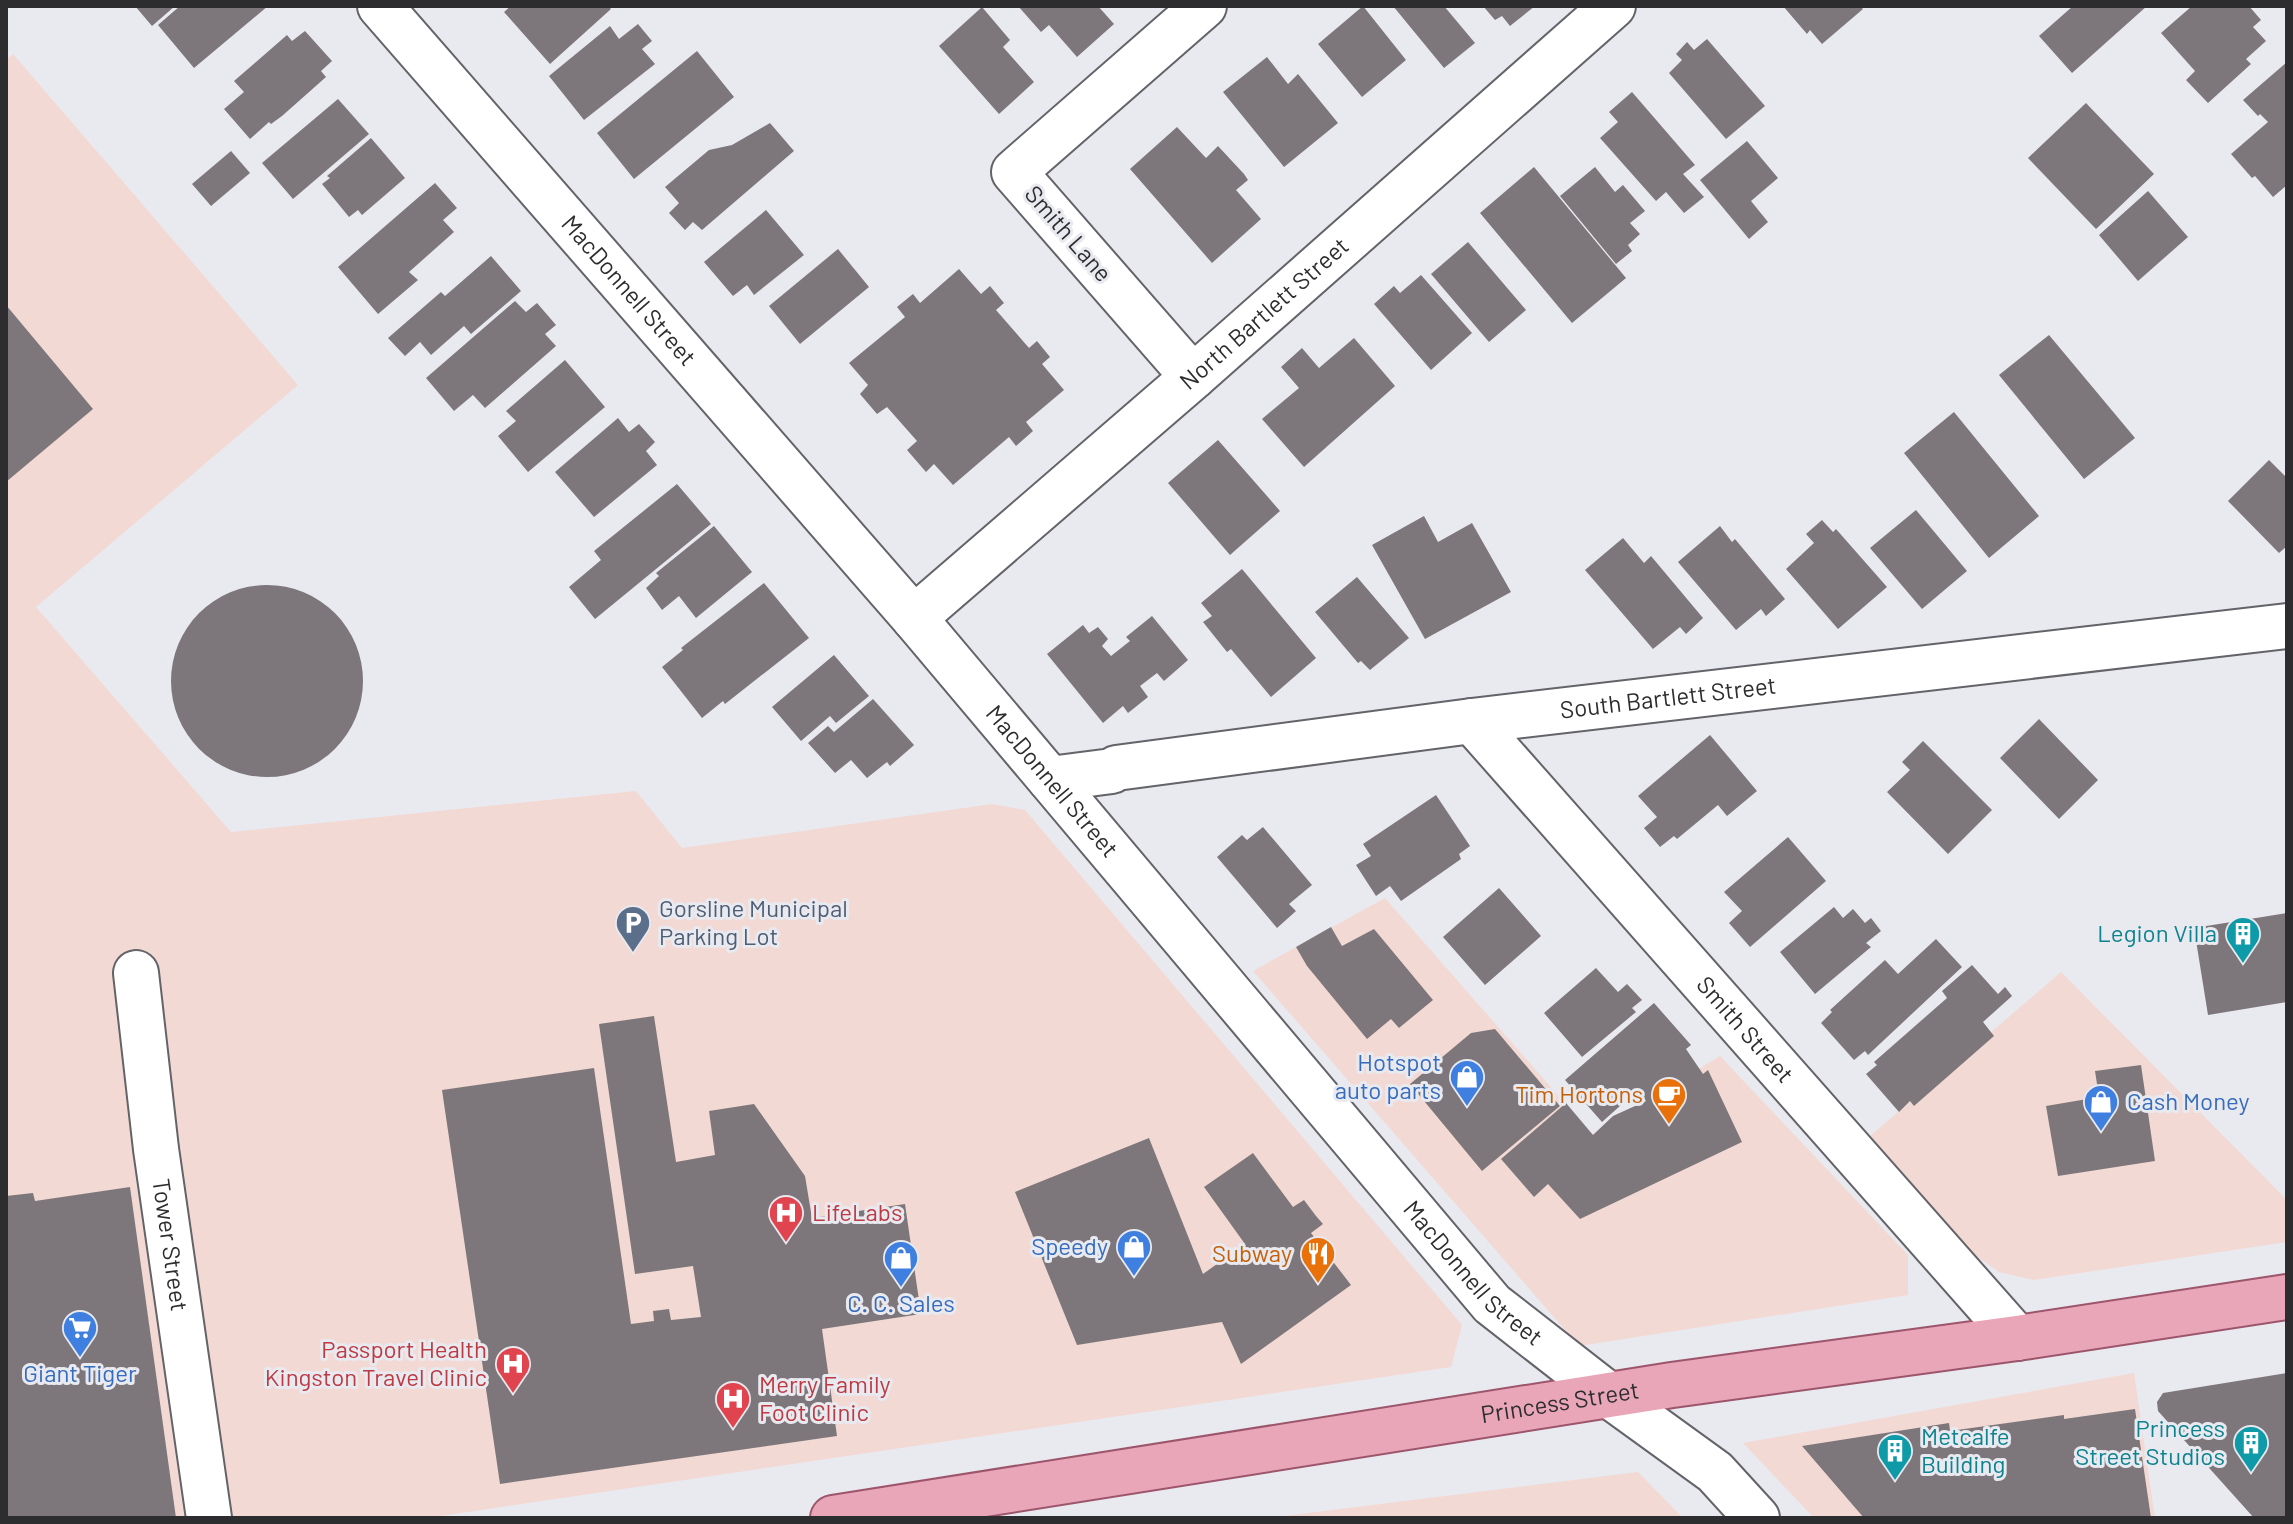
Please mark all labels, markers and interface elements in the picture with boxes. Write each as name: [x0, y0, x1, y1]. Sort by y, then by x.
street label: Smith Lane: [1020, 179, 1119, 287]
street label: MacDonnell Street: [556, 209, 703, 371]
street label: North Bartlett Street: [1173, 230, 1354, 395]
street label: South Bartlett Street: [1558, 670, 1778, 724]
street label: MacDonnell Street: [981, 699, 1125, 862]
place label: Gorsline Municipal Parking Lot: [659, 893, 848, 950]
parking icon: Gorsline Municipal Parking Lot: [614, 904, 652, 954]
building icon: Legion Villa: [2224, 915, 2262, 965]
place label: Legion Villa: [2097, 918, 2217, 947]
street label: Smith Street: [1691, 970, 1800, 1088]
place label: Hotspot auto parts: [1335, 1047, 1441, 1104]
shop icon: Hotspot auto parts: [1448, 1058, 1486, 1108]
cafe icon: Tim Hortons: [1650, 1076, 1688, 1126]
place label: Tim Hortons: [1515, 1079, 1643, 1108]
shop icon: Cash Money: [2082, 1083, 2120, 1133]
place label: Cash Money: [2127, 1086, 2250, 1115]
street label: Tower Street: [147, 1177, 195, 1313]
hospital icon: LifeLabs: [767, 1194, 805, 1244]
street label: MacDonnell Street: [1398, 1194, 1549, 1351]
place label: LifeLabs: [812, 1197, 903, 1226]
shop icon: Speedy: [1115, 1228, 1153, 1278]
place label: Speedy: [1031, 1231, 1108, 1260]
restaurant icon: Subway: [1299, 1235, 1337, 1285]
place label: Subway: [1212, 1238, 1292, 1267]
shop icon: C. C. Sales: [882, 1239, 920, 1289]
place label: C. C. Sales: [847, 1288, 955, 1317]
supermarket icon: Giant Tiger: [61, 1309, 99, 1359]
place label: Passport Health Kingston Travel Clinic: [265, 1334, 487, 1391]
hospital icon: Passport Health Kingston Travel Clinic: [494, 1345, 532, 1395]
place label: Giant Tiger: [23, 1358, 137, 1387]
place label: Merry Family Foot Clinic: [759, 1369, 891, 1426]
street label: Princess Street: [1478, 1374, 1641, 1428]
hospital icon: Merry Family Foot Clinic: [714, 1380, 752, 1430]
place label: Princess Street Studios: [2075, 1413, 2225, 1470]
place label: Metcalfe Building: [1921, 1421, 2010, 1478]
building icon: Princess Street Studios: [2232, 1424, 2270, 1474]
building icon: Metcalfe Building: [1876, 1432, 1914, 1482]

